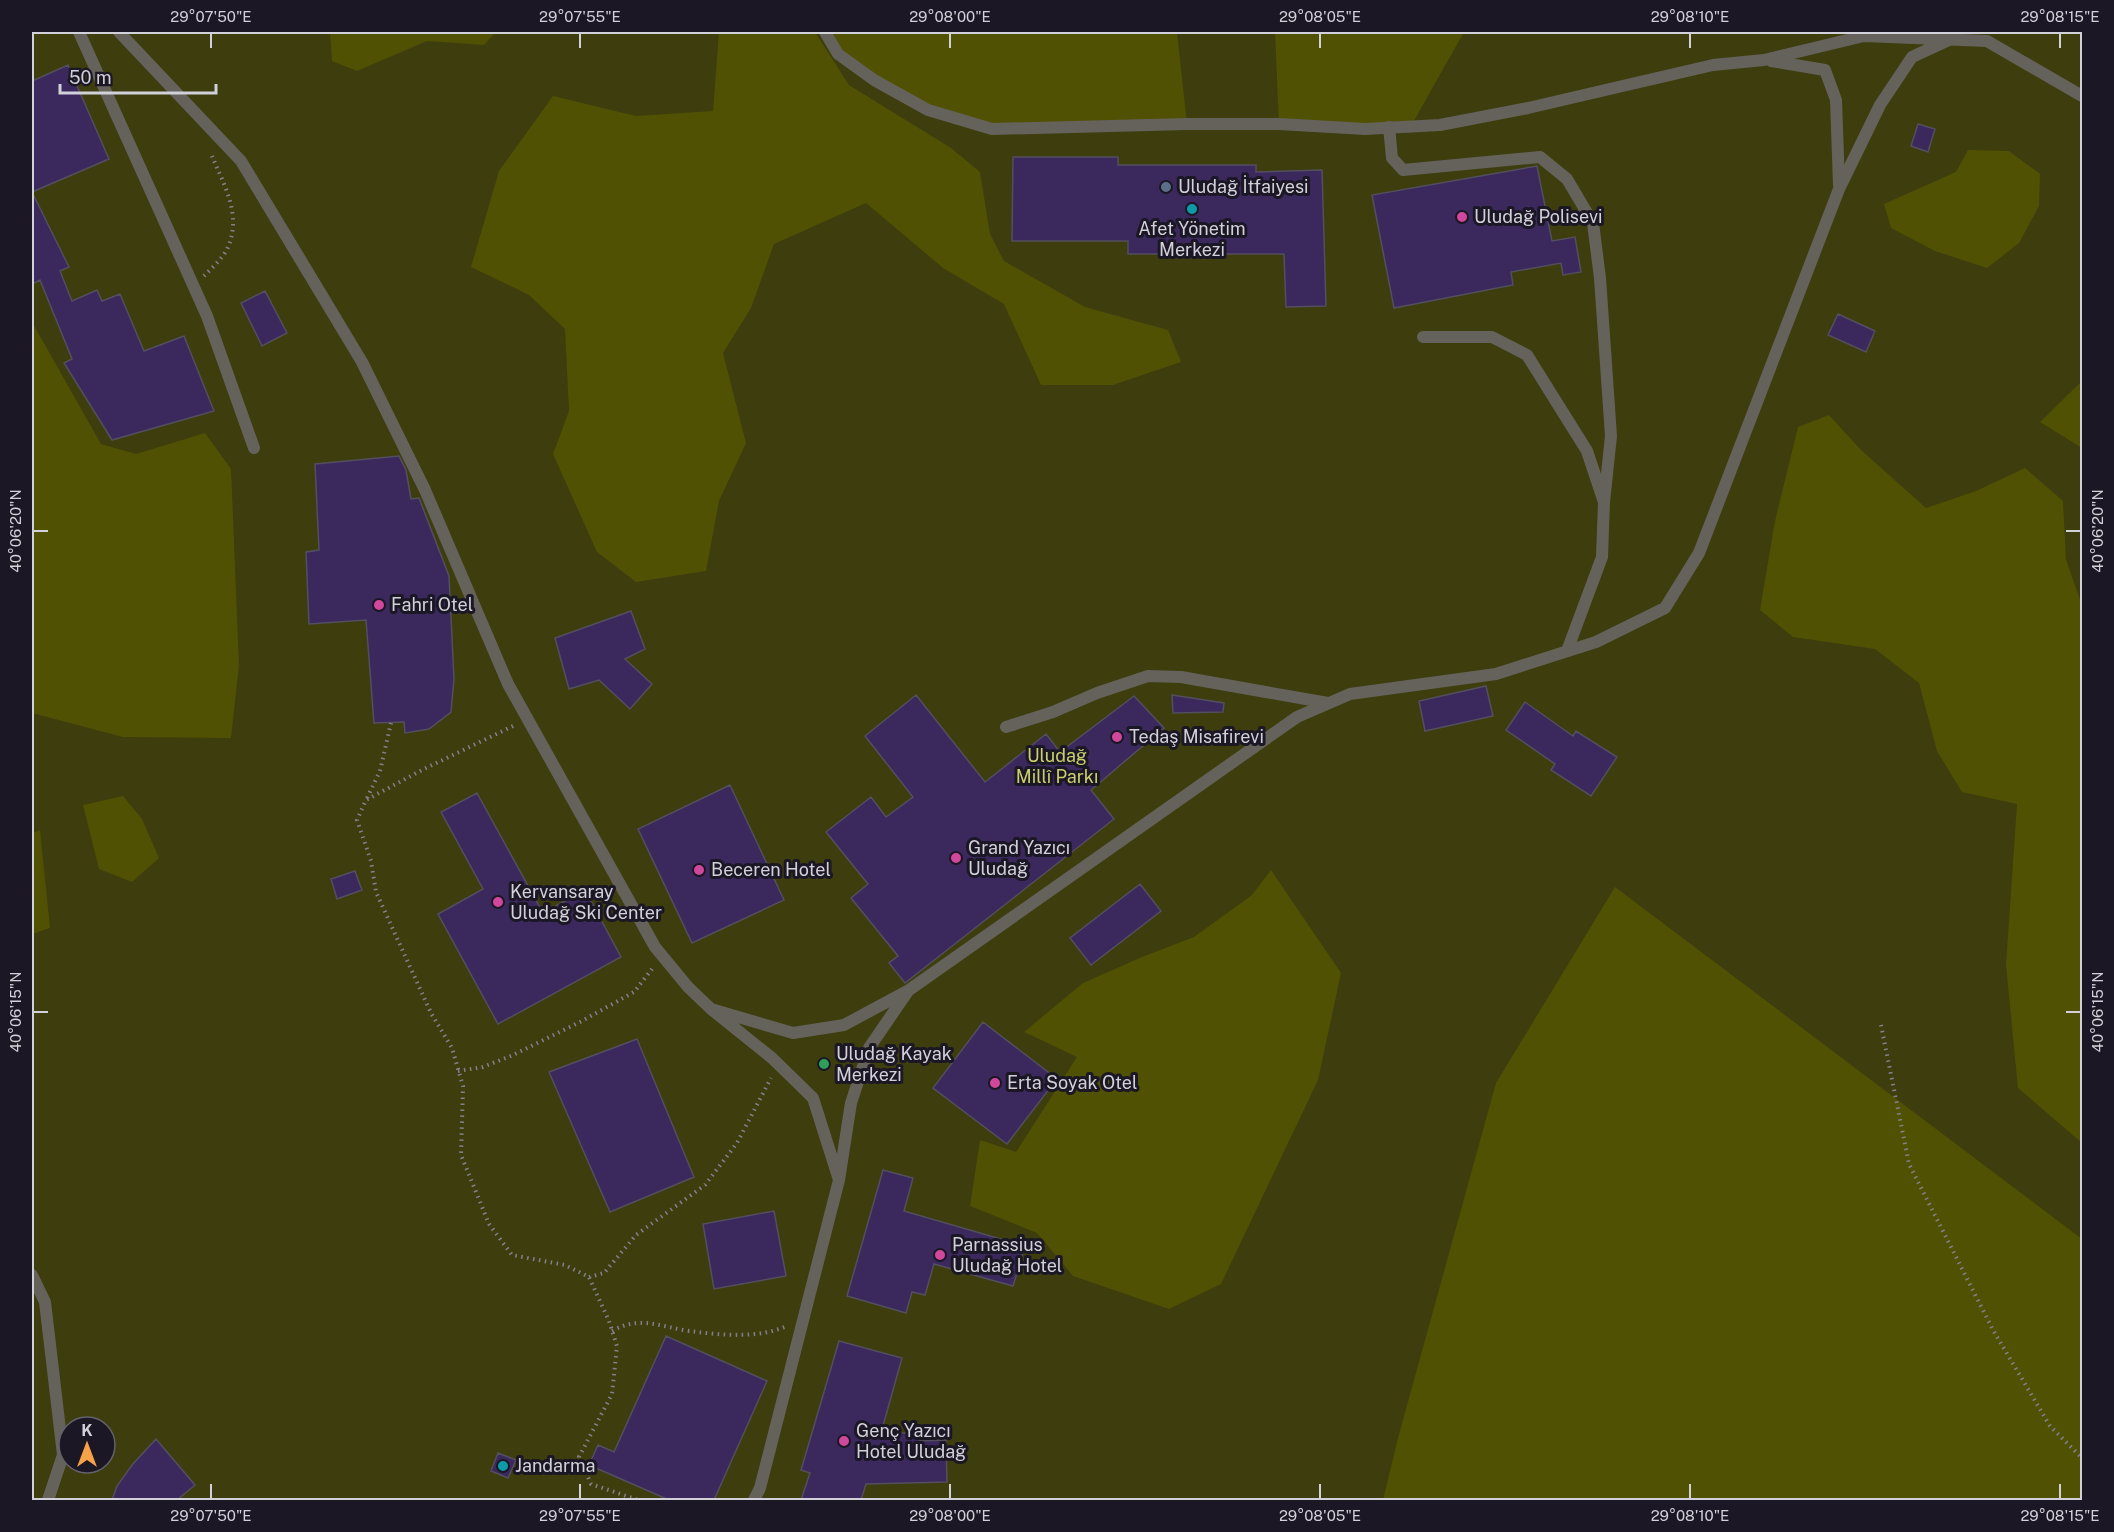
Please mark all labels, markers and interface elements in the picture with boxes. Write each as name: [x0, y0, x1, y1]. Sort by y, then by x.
text: 29°07'50"E: [170, 8, 252, 25]
text: 29°07'55"E: [539, 8, 621, 25]
text: 29°08'00"E: [909, 8, 991, 25]
text: 29°08'05"E: [1279, 8, 1361, 25]
text: 29°08'10"E: [1651, 8, 1729, 25]
text: 29°08'15"E: [2020, 8, 2100, 25]
scale bar: [60, 57, 216, 95]
text: 50 m: [69, 67, 112, 88]
place label: Uludağ İtfaiyesi: [1178, 175, 1309, 197]
marker: Uludağ İtfaiyesi: [1159, 180, 1173, 194]
marker: Afet Yönetim Merkezi: [1185, 202, 1199, 216]
place label: Uludağ Polisevi: [1474, 206, 1602, 227]
marker: Uludağ Polisevi: [1455, 210, 1469, 224]
place label: Afet Yönetim Merkezi: [1138, 218, 1246, 260]
text: 40°06'20"N: [7, 489, 24, 573]
text: 40°06'20"N: [2089, 489, 2106, 573]
place label: Fahri Otel: [391, 594, 473, 615]
marker: Fahri Otel: [372, 598, 386, 612]
place label: Tedaş Misafirevi: [1129, 726, 1264, 747]
marker: Tedaş Misafirevi: [1110, 730, 1124, 744]
park label: Uludağ Millî Parkı: [1016, 745, 1098, 787]
place label: Grand Yazıcı Uludağ: [968, 837, 1070, 879]
marker: Grand Yazıcı Uludağ: [949, 851, 963, 865]
place label: Beceren Hotel: [711, 859, 831, 880]
marker: Beceren Hotel: [692, 863, 706, 877]
place label: Kervansaray Uludağ Ski Center: [510, 881, 662, 923]
marker: Kervansaray Uludağ Ski Center: [491, 895, 505, 909]
text: 40°06'15"N: [7, 971, 24, 1053]
text: 40°06'15"N: [2089, 971, 2106, 1053]
place label: Uludağ Kayak Merkezi: [836, 1043, 952, 1085]
marker: Uludağ Kayak Merkezi: [817, 1057, 831, 1071]
place label: Erta Soyak Otel: [1007, 1072, 1137, 1093]
marker: Erta Soyak Otel: [988, 1076, 1002, 1090]
place label: Parnassius Uludağ Hotel: [952, 1234, 1062, 1276]
marker: Parnassius Uludağ Hotel: [933, 1248, 947, 1262]
north arrow: [57, 1415, 117, 1475]
place label: Genç Yazıcı Hotel Uludağ: [856, 1420, 966, 1462]
text: K: [81, 1421, 93, 1440]
marker: Genç Yazıcı Hotel Uludağ: [837, 1434, 851, 1448]
place label: Jandarma: [515, 1455, 596, 1476]
marker: Jandarma: [496, 1459, 510, 1473]
text: 29°07'50"E: [170, 1507, 252, 1524]
text: 29°07'55"E: [539, 1507, 621, 1524]
text: 29°08'00"E: [909, 1507, 991, 1524]
text: 29°08'05"E: [1279, 1507, 1361, 1524]
text: 29°08'10"E: [1651, 1507, 1729, 1524]
text: 29°08'15"E: [2020, 1507, 2100, 1524]

